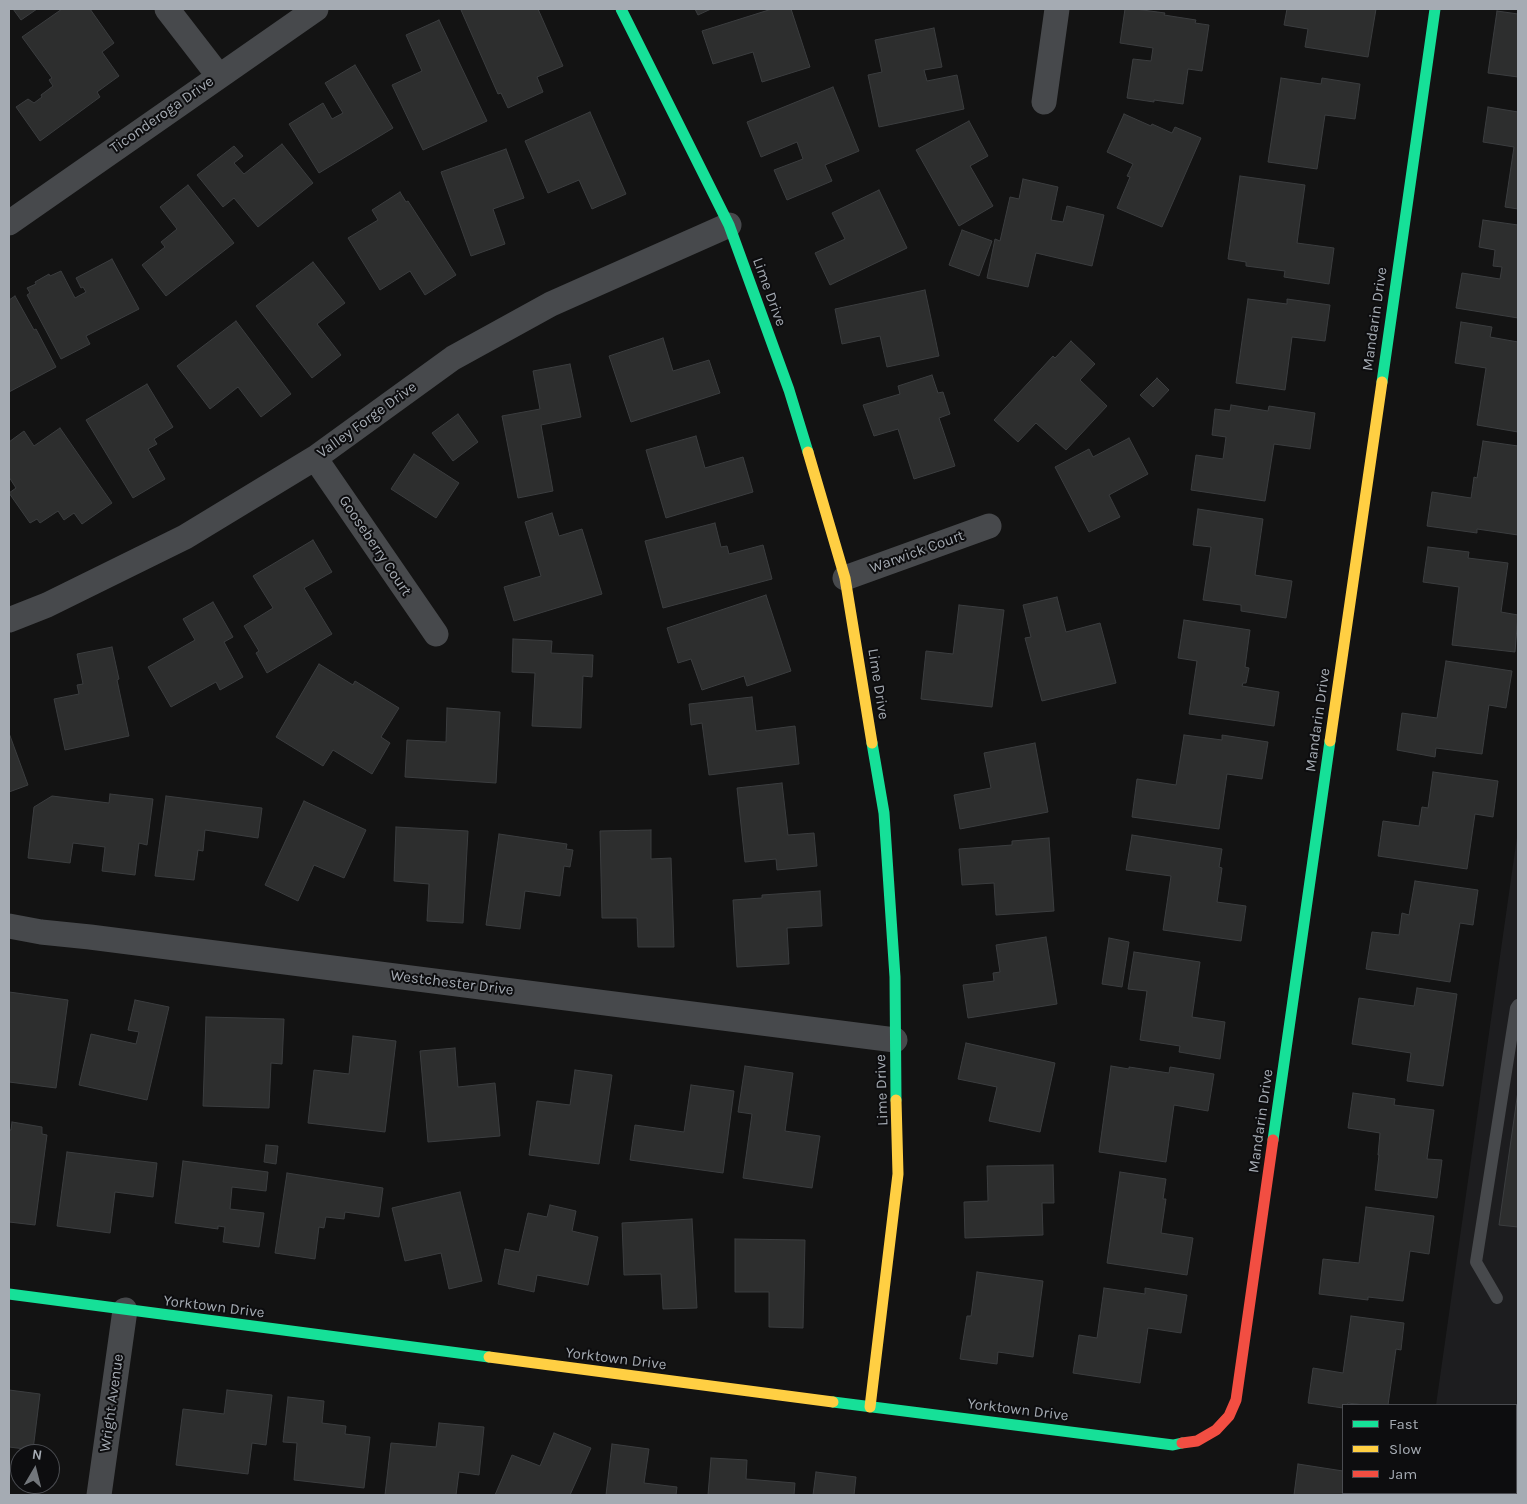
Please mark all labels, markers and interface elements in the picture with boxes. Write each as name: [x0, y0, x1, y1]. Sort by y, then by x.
street label: Ticonderoga Drive: [107, 72, 217, 158]
street label: Lime Drive: [748, 255, 790, 329]
street label: Mandarin Drive: [1359, 266, 1391, 372]
street label: Valley Forge Drive: [314, 378, 420, 462]
street label: Gooseberry Court: [335, 492, 415, 600]
street label: Warwick Court: [867, 527, 967, 577]
street label: Lime Drive: [863, 647, 893, 721]
street label: Mandarin Drive: [1302, 667, 1334, 773]
street label: Westchester Drive: [389, 967, 515, 999]
street label: Lime Drive: [872, 1054, 892, 1126]
street label: Mandarin Drive: [1245, 1068, 1277, 1174]
street label: Yorktown Drive: [162, 1292, 266, 1322]
street label: Yorktown Drive: [564, 1344, 668, 1374]
street label: Wright Avenue: [96, 1353, 128, 1453]
street label: Yorktown Drive: [966, 1395, 1070, 1425]
legend: [1342, 1404, 1517, 1494]
text: Fast: [1389, 1415, 1418, 1433]
text: Slow: [1389, 1440, 1421, 1458]
north arrow: [10, 1444, 60, 1494]
text: N: [31, 1446, 43, 1464]
text: Jam: [1389, 1465, 1417, 1483]

